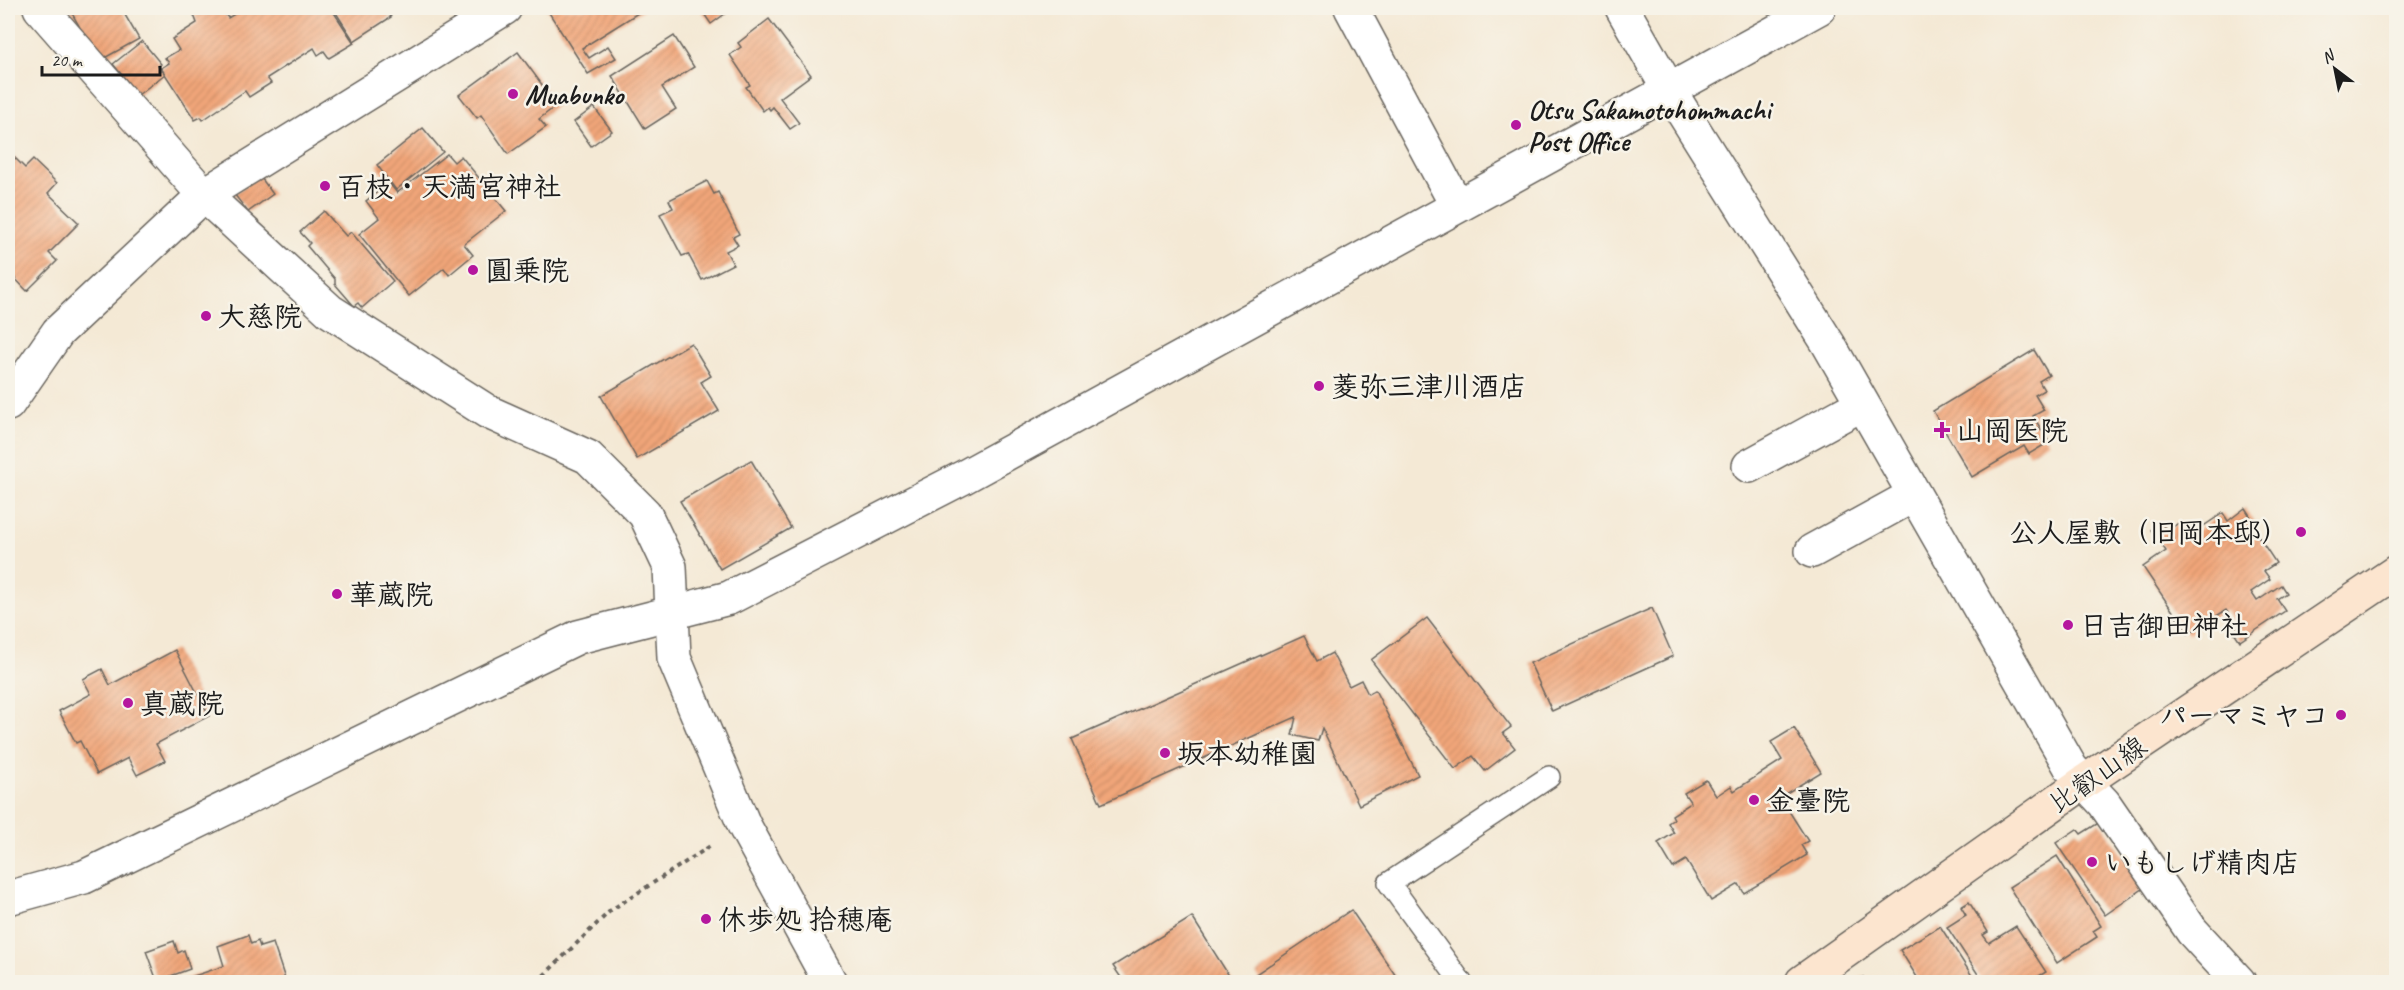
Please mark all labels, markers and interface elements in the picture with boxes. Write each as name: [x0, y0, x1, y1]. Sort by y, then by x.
scale bar: [42, 39, 160, 77]
north arrow: [2305, 39, 2365, 99]
text: N: [2318, 44, 2340, 68]
text: 20 m: [51, 49, 84, 71]
place label: Muabunko: [525, 77, 625, 112]
marker: Muabunko: [506, 87, 520, 101]
place label: Otsu Sakamotohommachi Post Office: [1528, 92, 1774, 159]
marker: Otsu Sakamotohommachi Post Office: [1509, 118, 1523, 132]
place label: 百枝・天満宮神社: [337, 169, 561, 204]
marker: 百枝・天満宮神社: [318, 179, 332, 193]
place label: 圓乗院: [485, 253, 569, 288]
marker: 圓乗院: [466, 263, 480, 277]
place label: 大慈院: [218, 299, 302, 334]
marker: 大慈院: [199, 309, 213, 323]
place label: 菱弥三津川酒店: [1331, 369, 1527, 404]
marker: 菱弥三津川酒店: [1312, 379, 1326, 393]
place label: 山岡医院: [1956, 413, 2068, 448]
marker: 山岡医院: [1933, 421, 1951, 439]
place label: 公人屋敷（旧岡本邸）: [2009, 515, 2289, 550]
marker: 公人屋敷（旧岡本邸）: [2294, 525, 2308, 539]
place label: 華蔵院: [349, 577, 433, 612]
marker: 華蔵院: [330, 587, 344, 601]
place label: 日吉御田神社: [2080, 608, 2248, 643]
marker: 日吉御田神社: [2061, 618, 2075, 632]
place label: 真蔵院: [140, 686, 224, 721]
marker: 真蔵院: [121, 696, 135, 710]
place label: パーマミヤコ: [2159, 698, 2329, 733]
marker: パーマミヤコ: [2334, 708, 2348, 722]
street label: 比叡山線: [2041, 728, 2153, 821]
place label: 坂本幼稚園: [1177, 736, 1317, 771]
marker: 坂本幼稚園: [1158, 746, 1172, 760]
place label: 金臺院: [1766, 783, 1850, 818]
marker: 金臺院: [1747, 793, 1761, 807]
place label: いもしげ精肉店: [2104, 845, 2300, 880]
marker: いもしげ精肉店: [2085, 855, 2099, 869]
place label: 休歩処 拾穂庵: [718, 902, 893, 937]
marker: 休歩処 拾穂庵: [699, 912, 713, 926]

